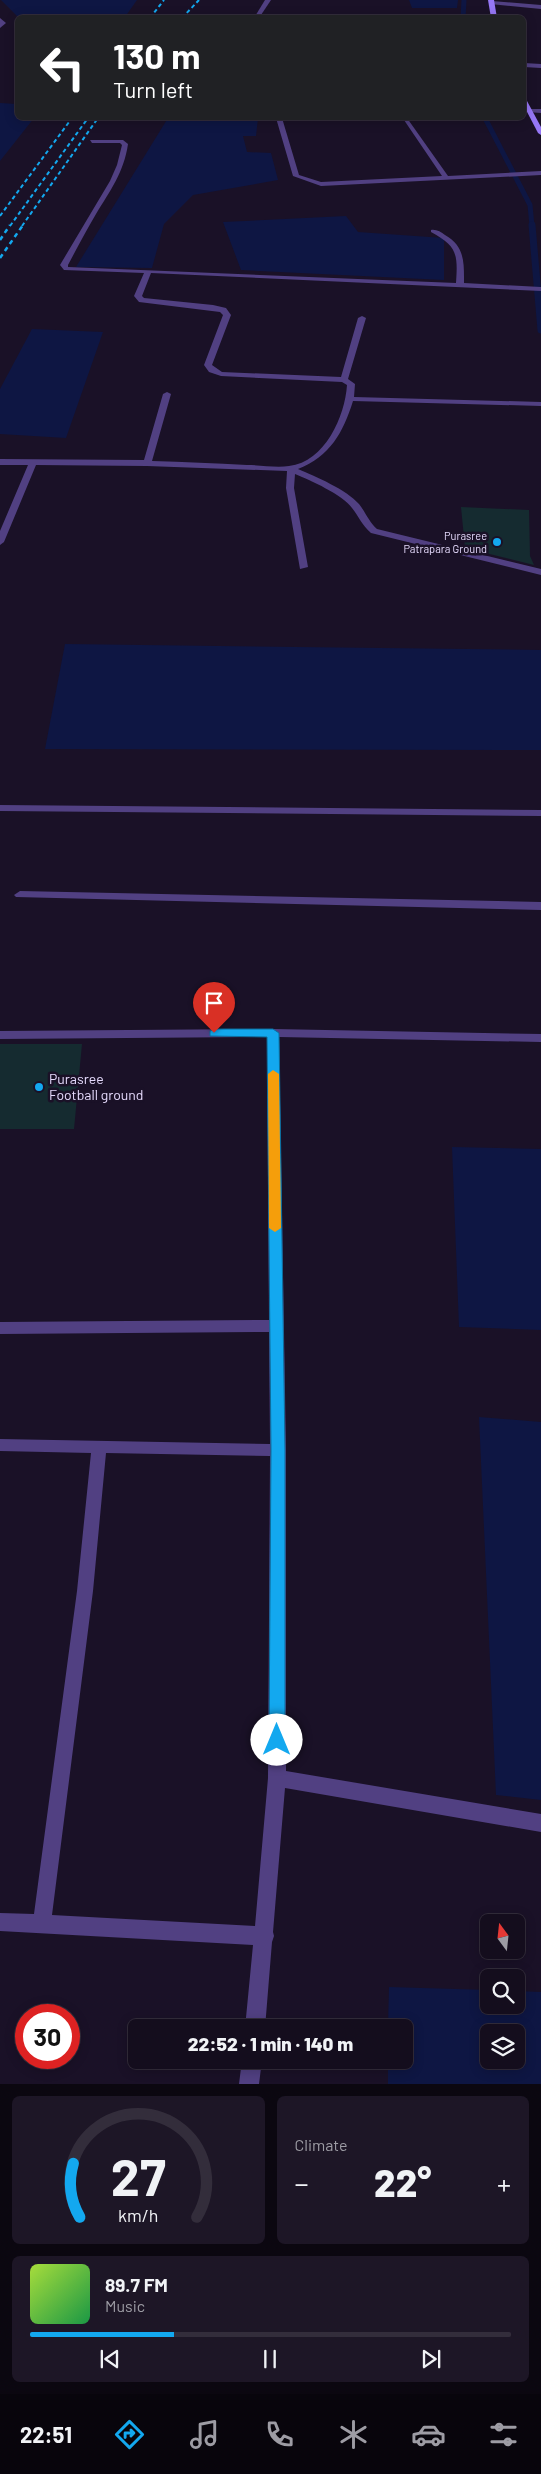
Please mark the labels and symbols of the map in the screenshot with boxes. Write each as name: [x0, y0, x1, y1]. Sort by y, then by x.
place label: Purasree Patrapara Ground: [403, 529, 487, 555]
marker: Purasree Patrapara Ground: [491, 536, 503, 548]
pin: [193, 982, 235, 1033]
place label: Purasree Football ground: [49, 1070, 143, 1103]
marker: Purasree Football ground: [33, 1081, 45, 1093]
position arrow: [250, 1713, 302, 1765]
north arrow: [480, 1914, 525, 1959]
speed limit sign: 30: [15, 2004, 80, 2069]

